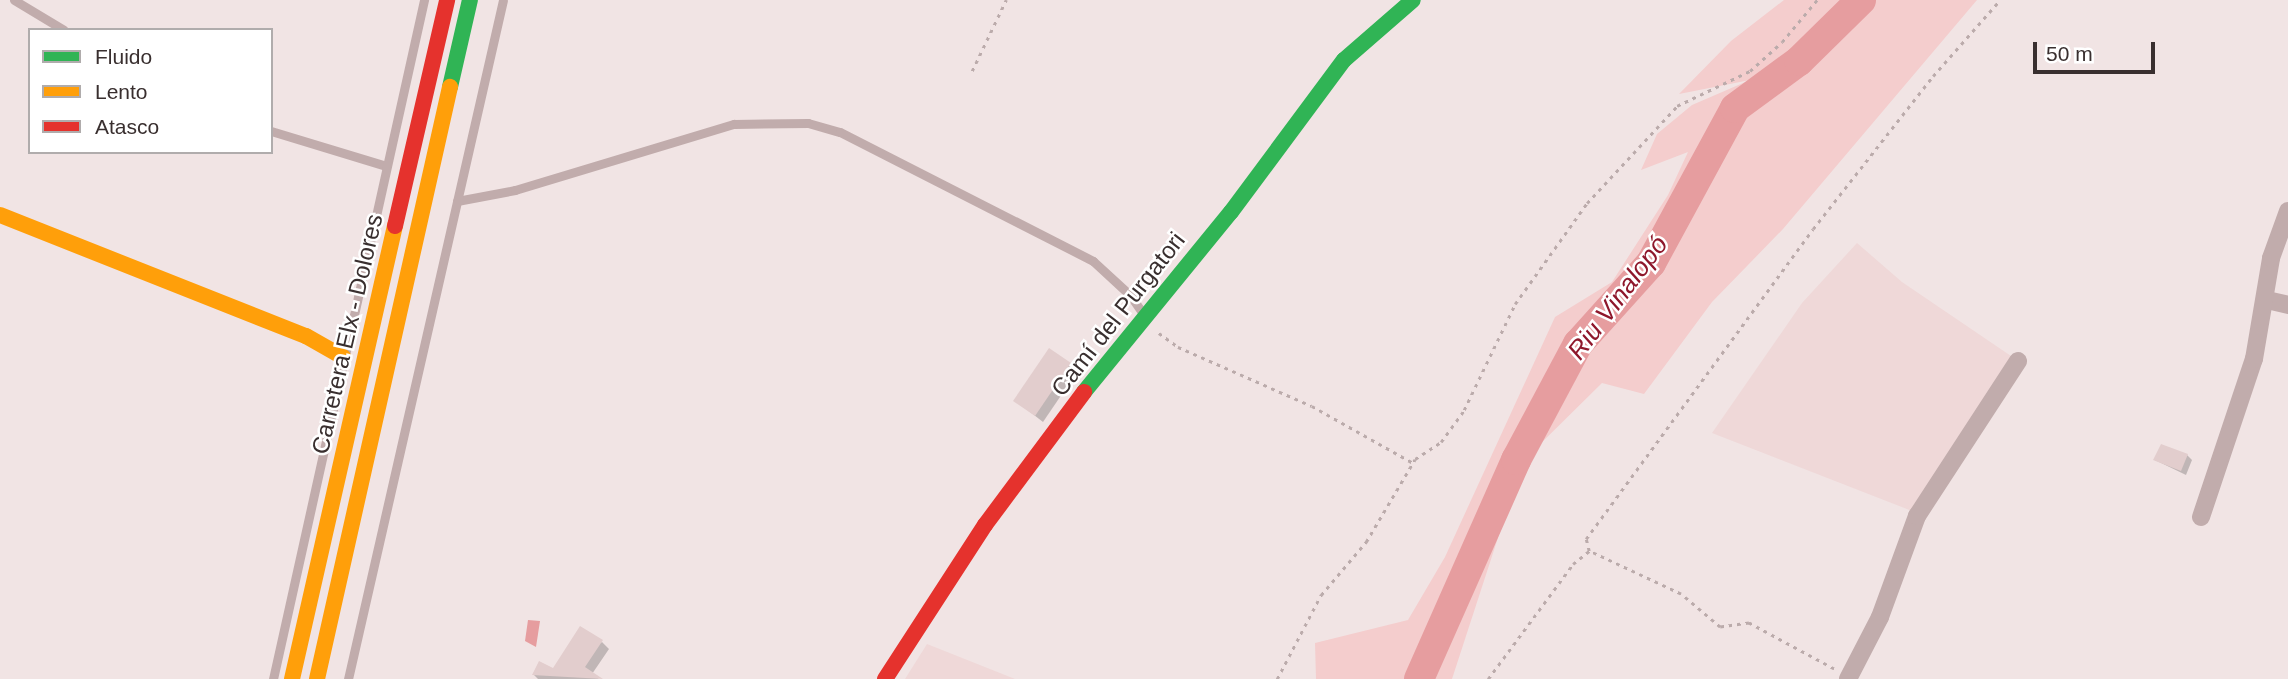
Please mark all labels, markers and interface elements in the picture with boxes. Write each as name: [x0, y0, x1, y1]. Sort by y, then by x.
legend: [28, 28, 273, 154]
scale bar: [2036, 28, 2158, 72]
text: 50 m: [2046, 42, 2093, 65]
text: Fluido: [95, 45, 152, 68]
text: Lento: [95, 80, 148, 103]
text: Atasco: [95, 115, 159, 138]
street label: Carretera Elx - Dolores: [305, 211, 389, 457]
street label: Camí del Purgatori: [1045, 226, 1191, 402]
water label: Riu Vinalopó: [1561, 230, 1675, 366]

